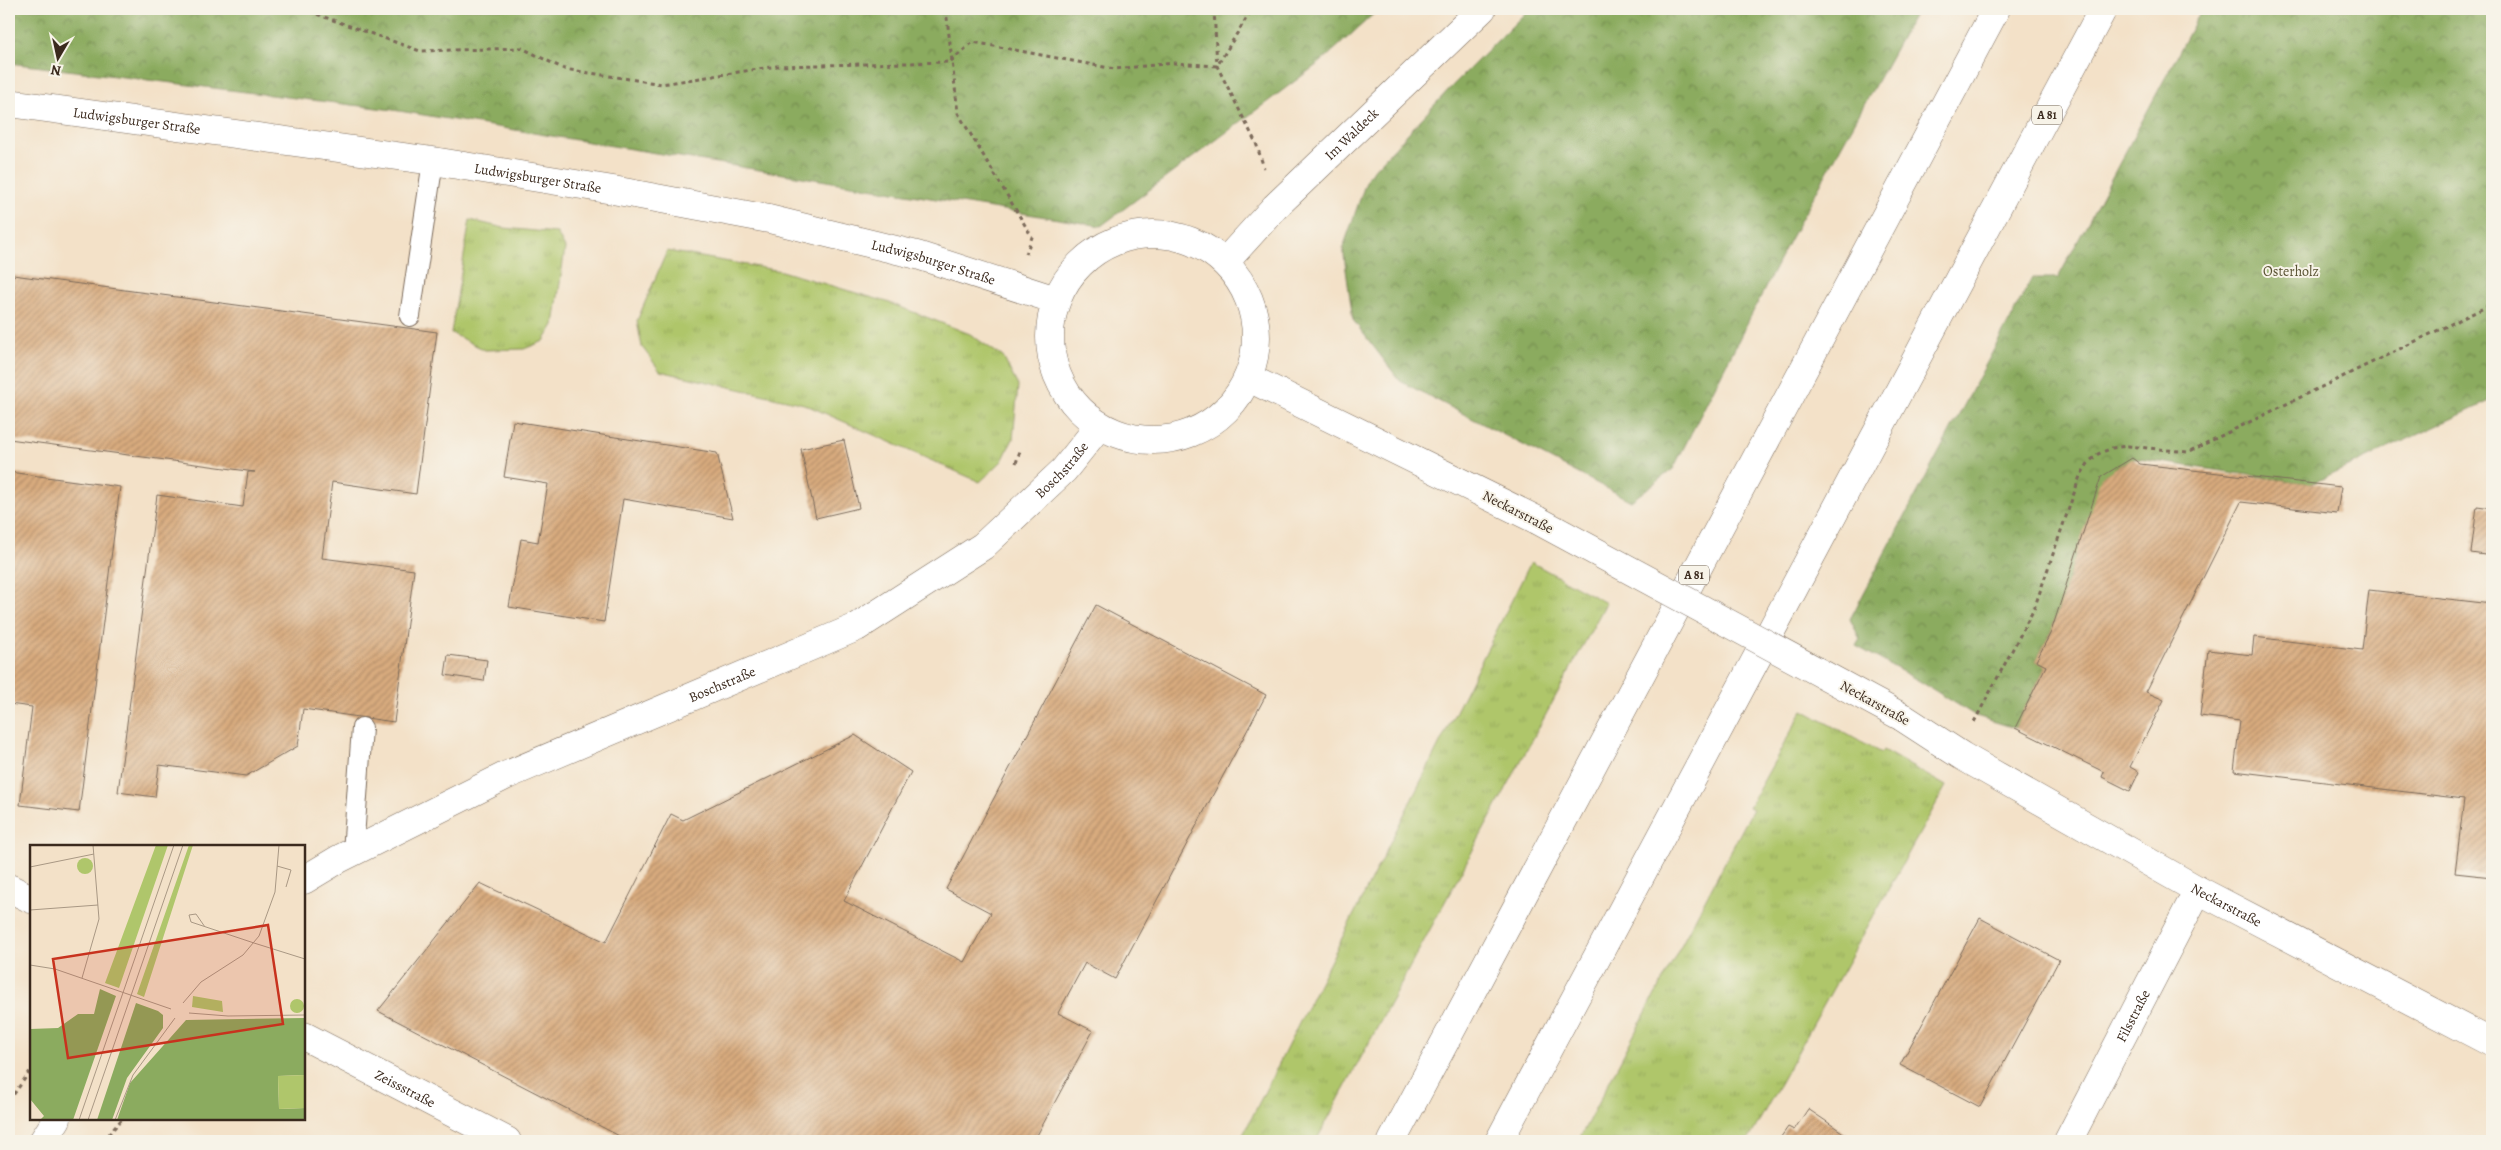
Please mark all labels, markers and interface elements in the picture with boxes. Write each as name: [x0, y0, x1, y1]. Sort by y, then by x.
north arrow: [32, 32, 82, 82]
text: N: [50, 60, 63, 81]
street label: Ludwigsburger Straße: [72, 102, 202, 139]
street label: Im Waldeck: [1320, 104, 1383, 164]
road number: A 81: [2032, 106, 2062, 124]
street label: Ludwigsburger Straße: [473, 158, 603, 197]
street label: Ludwigsburger Straße: [870, 235, 998, 289]
park label: Osterholz: [2263, 262, 2319, 281]
street label: Boschstraße: [1031, 438, 1093, 502]
street label: Neckarstraße: [1479, 486, 1557, 538]
road number: A 81: [1679, 566, 1709, 584]
street label: Boschstraße: [686, 662, 758, 707]
street label: Neckarstraße: [1837, 676, 1913, 730]
inset map: [30, 845, 305, 1120]
street label: Neckarstraße: [2188, 879, 2265, 931]
street label: Filsstraße: [2111, 986, 2154, 1045]
street label: Zeissstraße: [372, 1065, 439, 1112]

